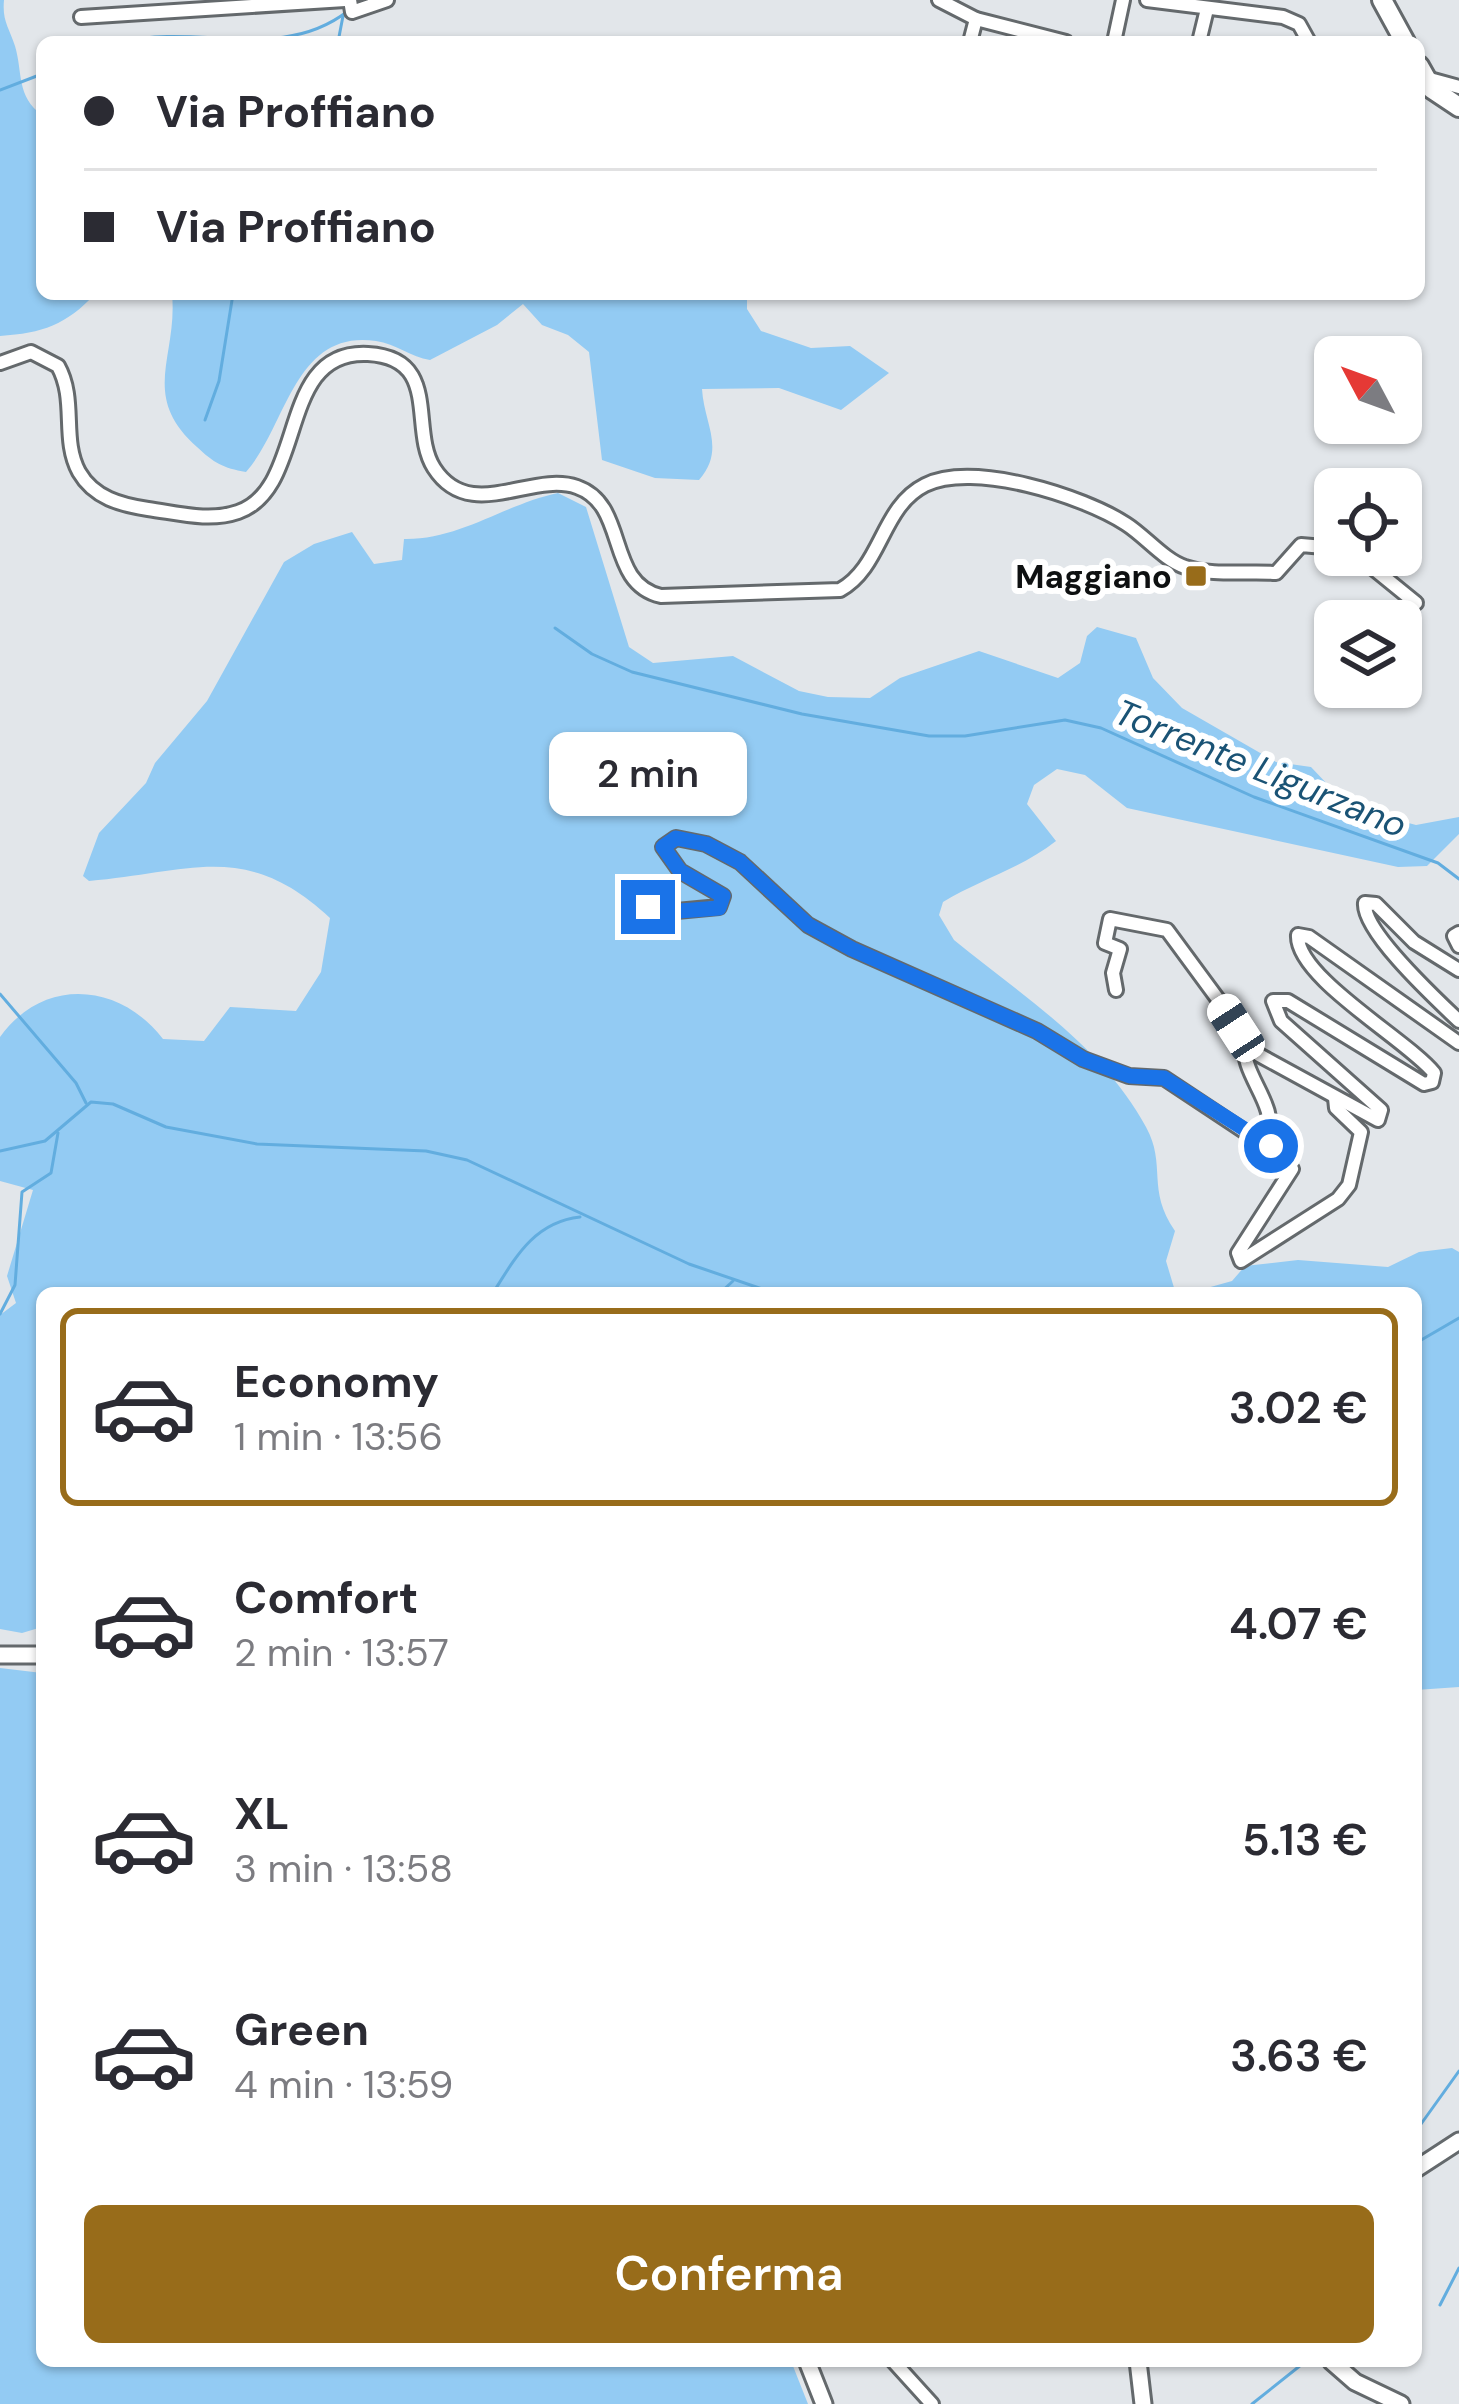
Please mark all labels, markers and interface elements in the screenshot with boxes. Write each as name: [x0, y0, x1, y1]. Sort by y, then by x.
text: Via Proffiano: [156, 82, 436, 141]
text: Via Proffiano: [156, 197, 436, 256]
north arrow: [1314, 336, 1422, 444]
map controls: [1314, 336, 1422, 708]
button: locate: [1314, 468, 1422, 576]
place label: Maggiano: [1015, 555, 1172, 598]
marker: Maggiano: [1183, 563, 1209, 589]
button: layers: [1314, 600, 1422, 708]
water label: Torrente Ligurzano: [1108, 688, 1414, 848]
callout: 2 min: [549, 733, 747, 817]
text: 2 min: [597, 748, 699, 799]
route end: [621, 880, 675, 934]
car: [1201, 988, 1271, 1068]
route start: [1244, 1119, 1298, 1173]
text: Economy: [234, 1352, 439, 1411]
icon: car: [90, 1353, 198, 1461]
text: 3.02 €: [1229, 1378, 1368, 1437]
text: 1 min · 13:56: [234, 1411, 443, 1462]
text: Comfort: [234, 1568, 418, 1627]
icon: car: [90, 1569, 198, 1677]
text: 4.07 €: [1229, 1594, 1368, 1653]
text: 2 min · 13:57: [234, 1627, 449, 1678]
text: XL: [234, 1784, 289, 1843]
icon: car: [90, 1785, 198, 1893]
text: 5.13 €: [1242, 1810, 1368, 1869]
text: 3 min · 13:58: [234, 1843, 453, 1894]
text: Green: [234, 2000, 369, 2059]
icon: car: [90, 2001, 198, 2109]
text: 3.63 €: [1230, 2026, 1368, 2085]
text: 4 min · 13:59: [234, 2059, 453, 2110]
button: Conferma: [84, 2205, 1374, 2343]

